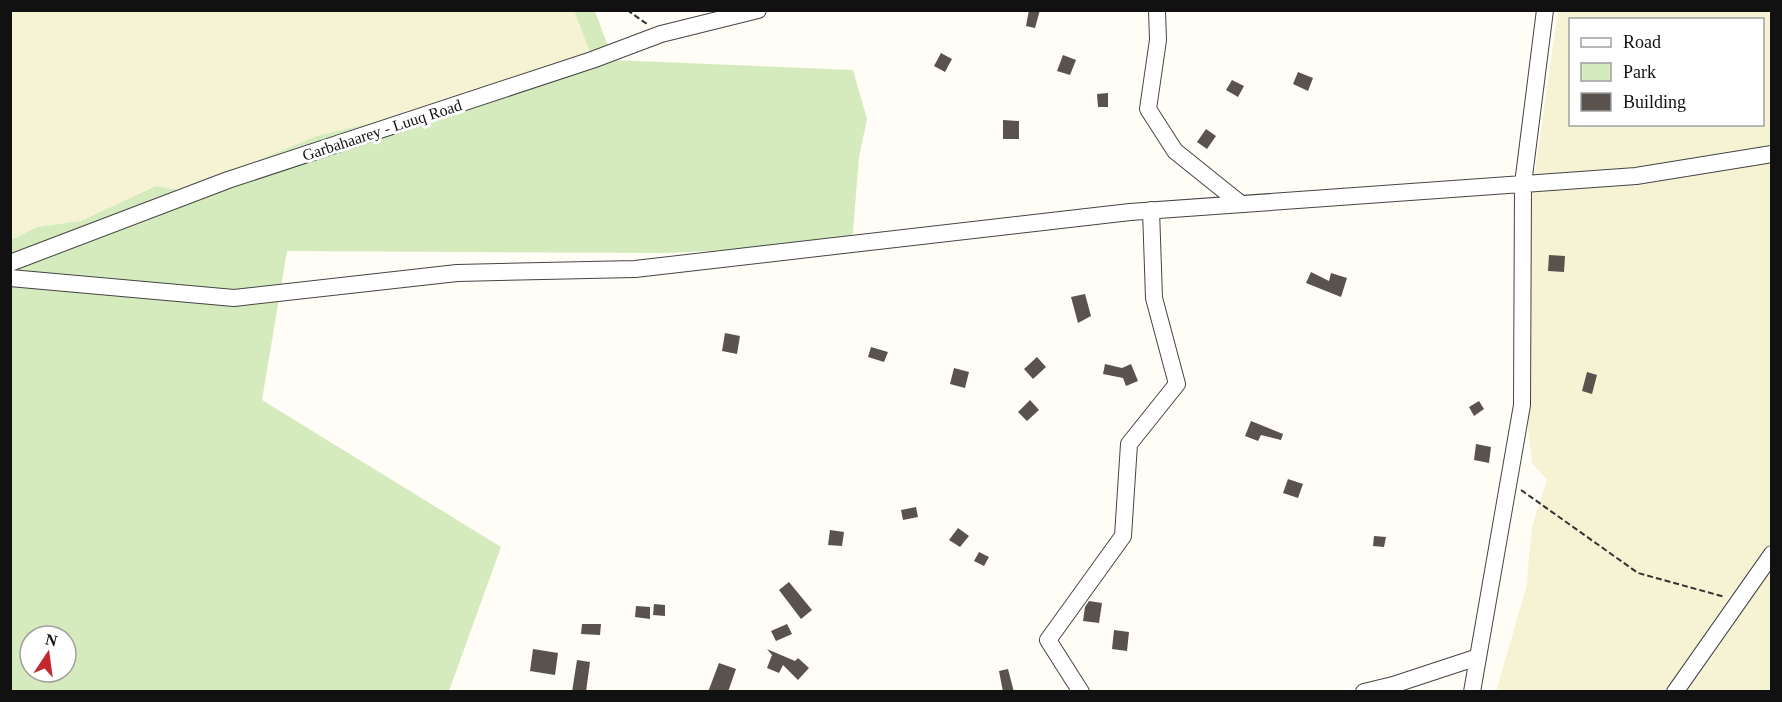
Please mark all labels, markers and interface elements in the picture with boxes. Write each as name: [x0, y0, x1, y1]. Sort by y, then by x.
legend: [1569, 18, 1764, 126]
text: Road: [1623, 32, 1661, 52]
text: Park: [1623, 62, 1656, 82]
text: Building: [1623, 92, 1686, 112]
street label: Garbahaarey - Luuq Road: [300, 96, 464, 165]
north arrow: [18, 624, 78, 684]
text: N: [44, 630, 59, 650]

